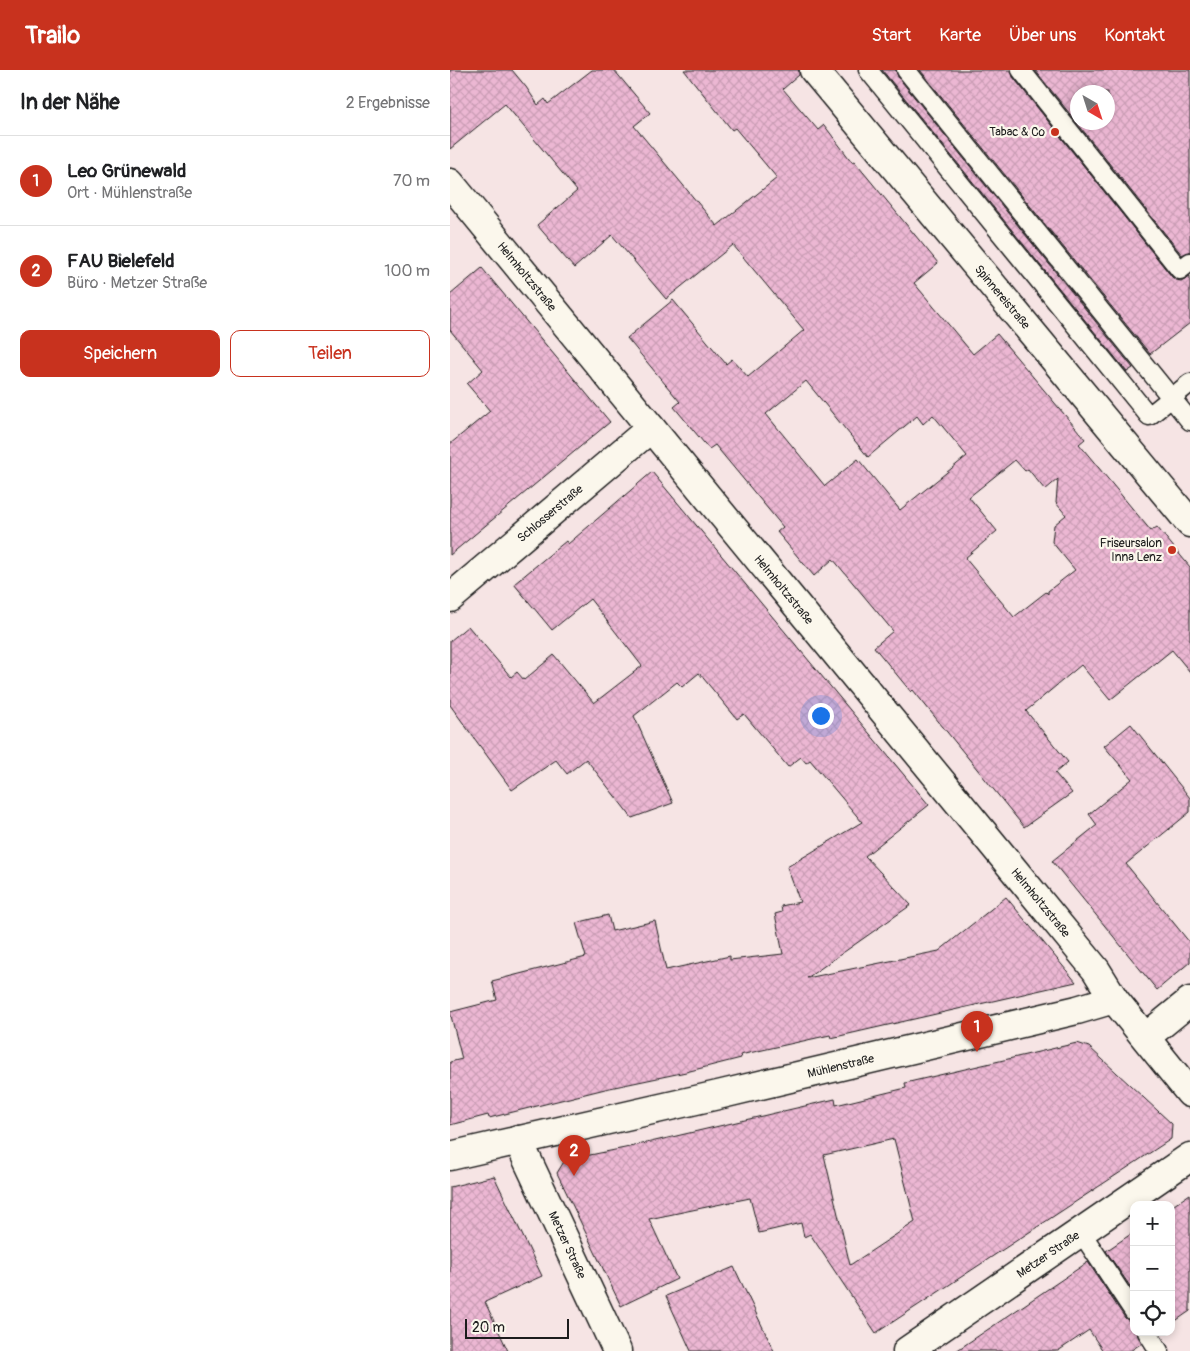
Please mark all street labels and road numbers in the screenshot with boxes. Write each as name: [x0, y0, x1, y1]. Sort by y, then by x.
street label: Helmholtzstraße: [494, 239, 559, 315]
street label: Spinnereistraße: [971, 262, 1033, 333]
street label: Schlosserstraße: [514, 482, 586, 546]
street label: Helmholtzstraße: [751, 552, 816, 628]
street label: Helmholtzstraße: [1007, 865, 1073, 941]
street label: Mühlenstraße: [806, 1051, 876, 1082]
street label: Metzer Straße: [545, 1209, 589, 1281]
street label: Metzer Straße: [1014, 1228, 1083, 1281]

